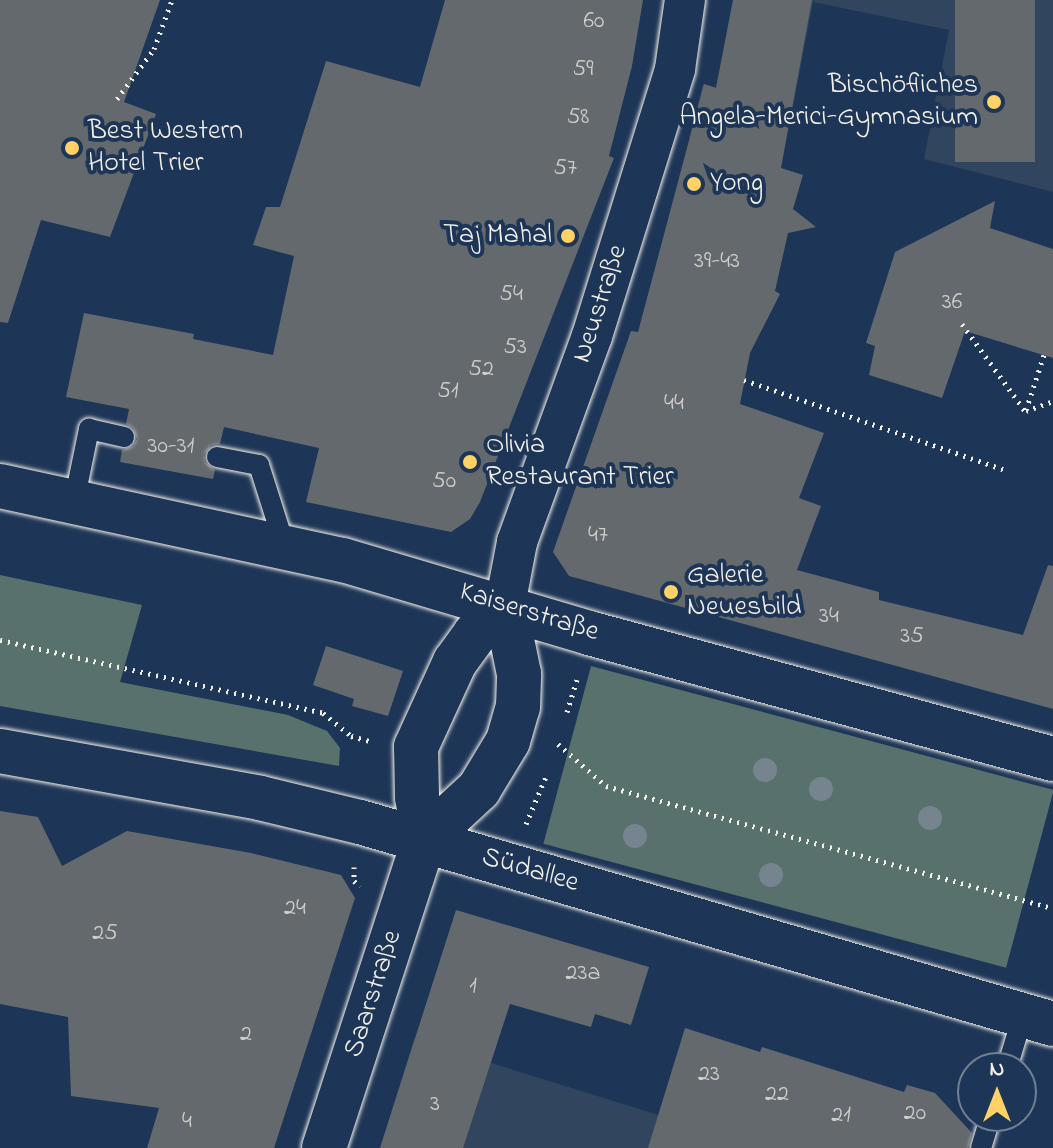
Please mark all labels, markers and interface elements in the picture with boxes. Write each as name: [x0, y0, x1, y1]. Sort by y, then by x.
house number: 60: [584, 8, 604, 36]
house number: 59: [573, 56, 593, 84]
place label: Bischöfliches Angela-Merici-Gymnasium: [680, 69, 978, 135]
marker: Bischöfliches Angela-Merici-Gymnasium: [985, 93, 1003, 111]
house number: 58: [567, 104, 589, 132]
place label: Best Western Hotel Trier: [88, 115, 243, 181]
marker: Best Western Hotel Trier: [63, 139, 81, 157]
house number: 57: [553, 155, 577, 183]
place label: Yong: [710, 167, 763, 201]
marker: Yong: [685, 175, 703, 193]
place label: Taj Mahal: [443, 219, 552, 253]
marker: Taj Mahal: [559, 227, 577, 245]
street label: Neustraße: [566, 241, 636, 367]
house number: 39-43: [694, 248, 740, 276]
house number: 54: [499, 281, 523, 309]
house number: 36: [942, 289, 962, 317]
house number: 53: [503, 334, 527, 362]
house number: 52: [468, 356, 494, 384]
house number: 51: [437, 378, 459, 406]
house number: 44: [664, 390, 684, 418]
place label: Olivia Restaurant Trier: [486, 429, 674, 495]
house number: 30-31: [148, 433, 194, 461]
marker: Olivia Restaurant Trier: [461, 453, 479, 471]
house number: 50: [432, 468, 456, 496]
house number: 47: [588, 522, 608, 550]
place label: Galerie Neuesbild: [687, 559, 801, 625]
street label: Kaiserstraße: [455, 576, 603, 650]
marker: Galerie Neuesbild: [662, 583, 680, 601]
house number: 34: [819, 603, 839, 631]
house number: 35: [900, 623, 924, 651]
street label: Südallee: [478, 841, 582, 901]
house number: 24: [284, 895, 306, 923]
house number: 25: [92, 920, 118, 948]
street label: Saarstraße: [338, 926, 410, 1062]
house number: 23a: [566, 960, 600, 988]
house number: 1: [469, 973, 477, 1001]
house number: 2: [240, 1021, 252, 1049]
north arrow: [957, 1052, 1037, 1132]
text: N: [990, 1054, 1004, 1086]
house number: 23: [698, 1061, 720, 1089]
house number: 22: [765, 1081, 789, 1109]
house number: 3: [430, 1091, 440, 1119]
house number: 20: [904, 1100, 926, 1128]
house number: 21: [831, 1102, 851, 1130]
house number: 4: [182, 1108, 192, 1136]

